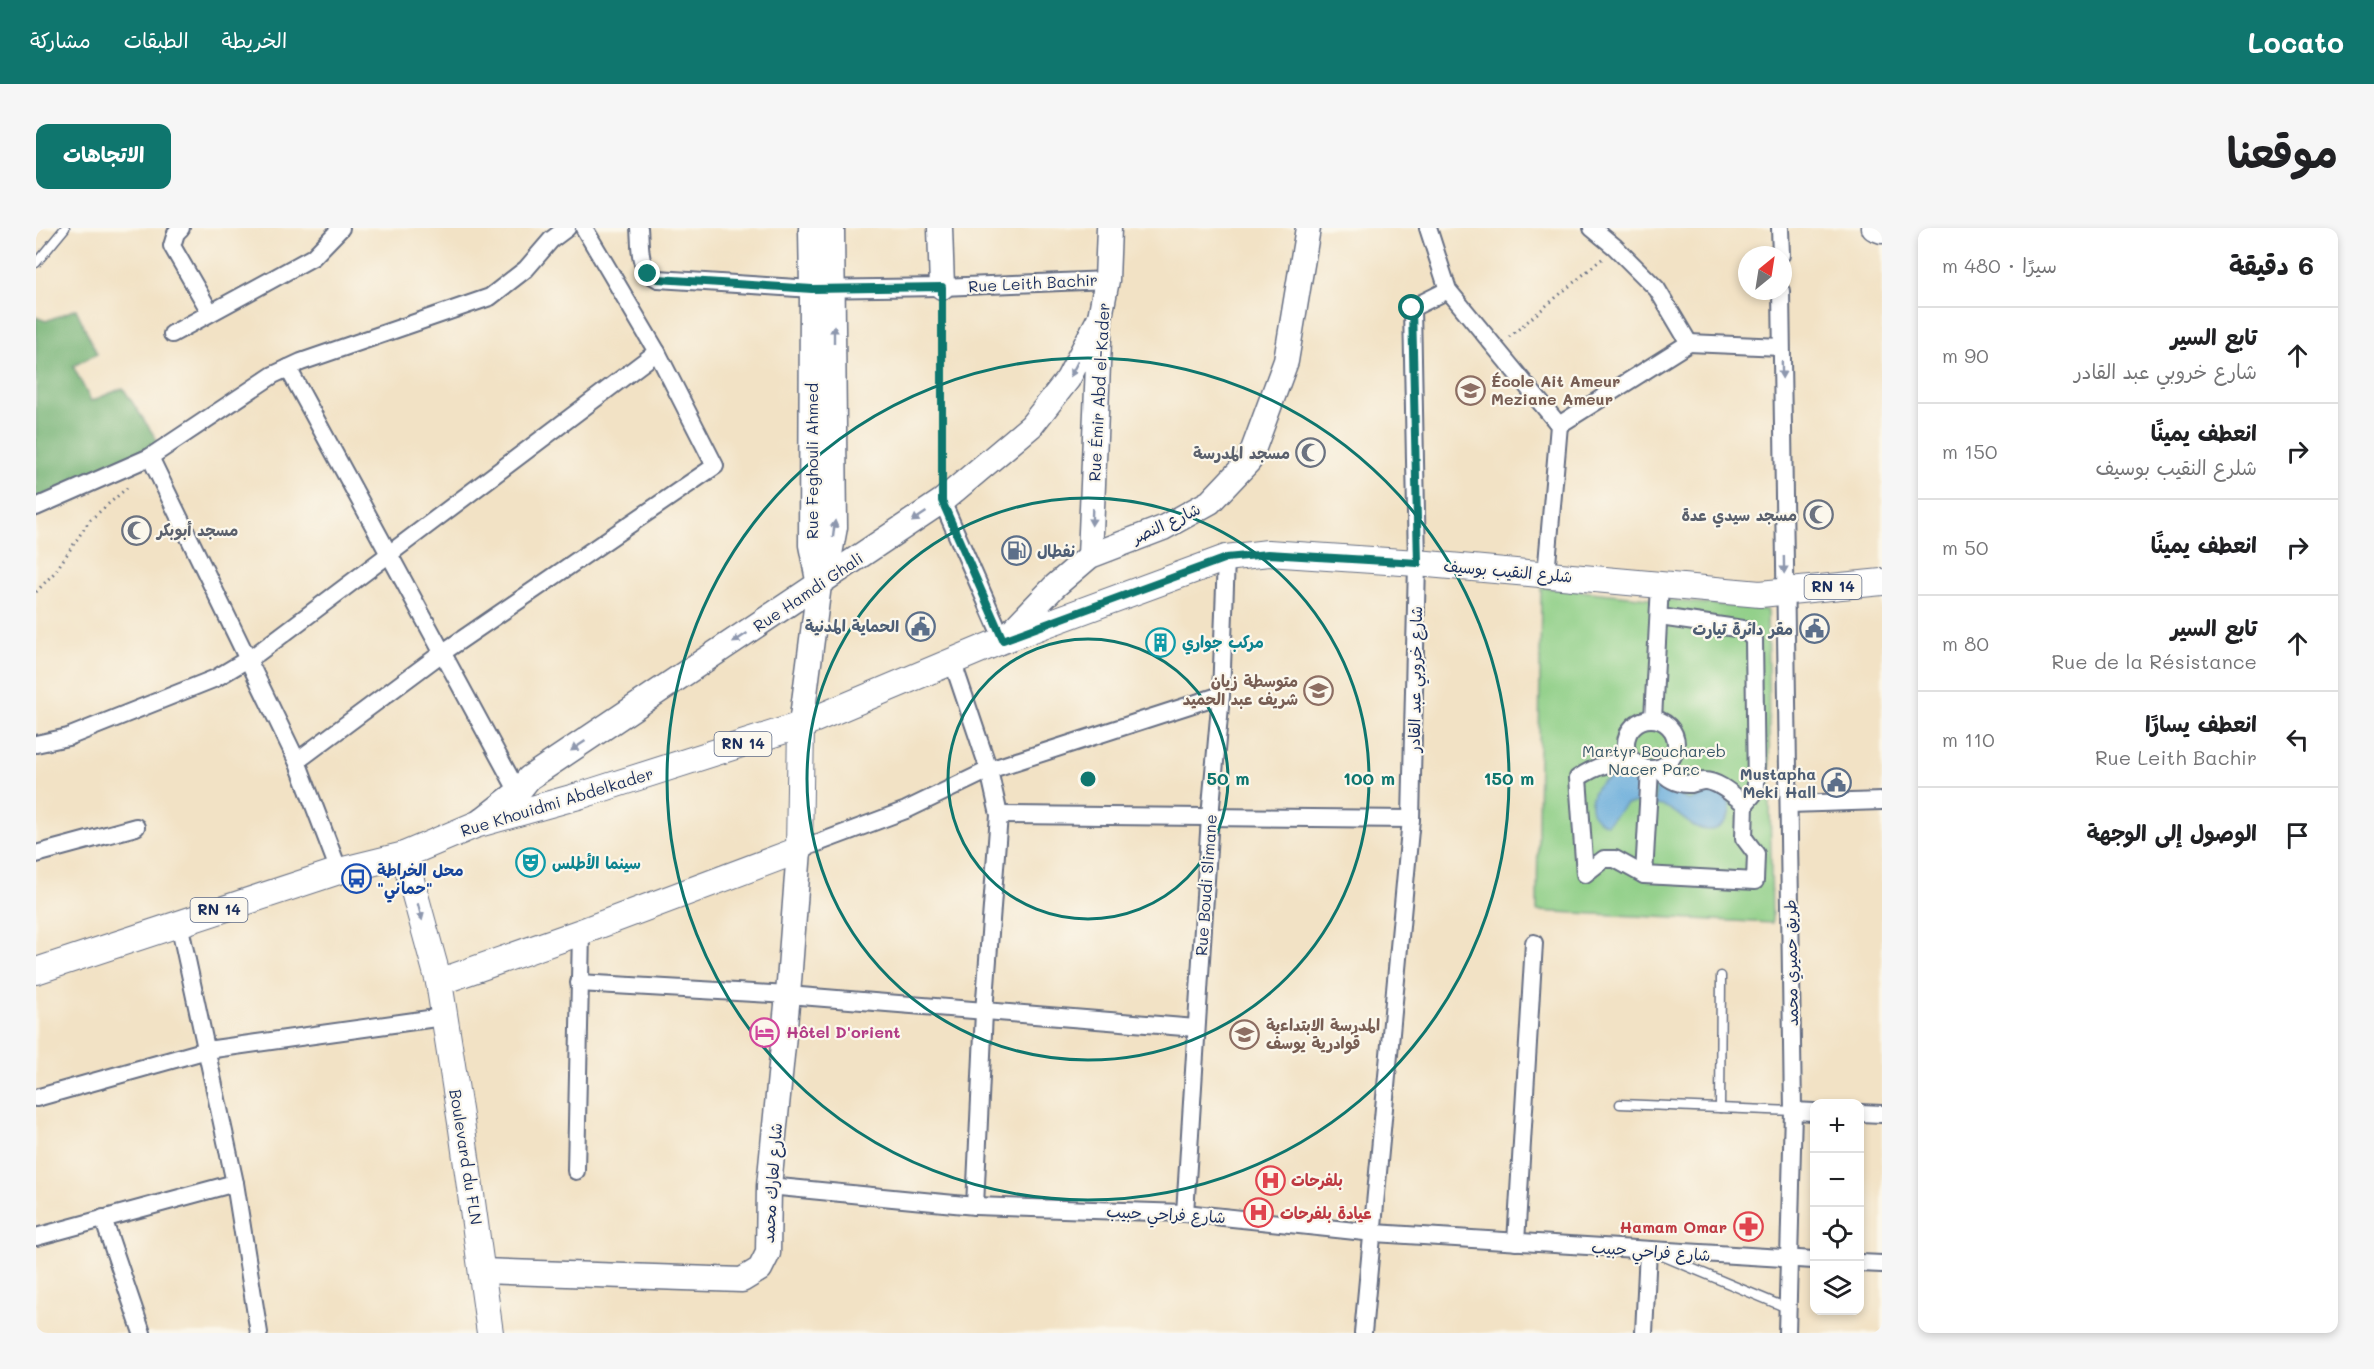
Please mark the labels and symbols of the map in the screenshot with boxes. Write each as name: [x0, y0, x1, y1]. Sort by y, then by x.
north arrow: [1738, 246, 1792, 300]
route end: [634, 260, 660, 286]
street label: Rue Leith Bachir: [968, 269, 1098, 296]
route start: [1398, 294, 1424, 320]
street label: Rue Émir Abd el-Kader: [1083, 302, 1114, 482]
one-way arrow: [829, 325, 839, 344]
one-way arrow: [1069, 360, 1078, 377]
one-way arrow: [1777, 361, 1787, 380]
place label: École Ait Ameur Meziane Ameur: [1491, 370, 1620, 409]
school or university icon: École Ait Ameur Meziane Ameur: [1454, 374, 1486, 406]
street label: Rue Feghouli Ahmed: [801, 383, 822, 539]
mosque icon: مسجد المدرسة: [1295, 437, 1327, 469]
place label: مسجد المدرسة: [1193, 442, 1290, 463]
street label: شارع النصر: [1126, 498, 1204, 550]
mosque icon: مسجد سيدي عدة: [1802, 499, 1834, 531]
place label: مسجد سيدي عدة: [1681, 504, 1797, 528]
one-way arrow: [1088, 507, 1097, 526]
one-way arrow: [911, 511, 927, 523]
mosque icon: مسجد أبوبكر: [120, 514, 152, 546]
place label: مسجد أبوبكر: [155, 519, 238, 541]
one-way arrow: [829, 519, 839, 538]
fuel station icon: نفطال: [1000, 535, 1032, 567]
place label: نفطال: [1037, 540, 1075, 561]
street label: Rue Hamdi Ghali: [749, 547, 867, 636]
street label: شلرع النقيب بوسيف: [1443, 554, 1573, 589]
one-way arrow: [1779, 556, 1789, 575]
road number: RN 14: [1804, 575, 1862, 599]
street label: شارع خروبي عبد القادر: [1403, 606, 1431, 754]
public building icon: الحماية المدنية: [904, 610, 936, 642]
public building icon: مقر دائرة تيارت: [1798, 613, 1830, 645]
place label: الحماية المدنية: [805, 615, 899, 636]
place label: مقر دائرة تيارت: [1692, 618, 1793, 639]
building icon: مركب جواري: [1145, 626, 1177, 658]
place label: مركب جواري: [1182, 631, 1264, 655]
one-way arrow: [732, 632, 748, 643]
place label: متوسطة زيان شريف عبد الحميد: [1183, 670, 1298, 709]
school or university icon: متوسطة زيان شريف عبد الحميد: [1303, 674, 1335, 706]
road number: RN 14: [714, 732, 772, 756]
one-way arrow: [570, 740, 586, 752]
park label: Martyr Bouchareb Nacer Parc: [1582, 740, 1726, 779]
street label: Rue Khouidmi Abdelkader: [458, 762, 656, 841]
place label: Mustapha Meki Hall: [1740, 763, 1816, 802]
text: 50 m: [1207, 766, 1249, 790]
text: 100 m: [1343, 766, 1395, 790]
text: 150 m: [1484, 766, 1534, 790]
public building icon: Mustapha Meki Hall: [1821, 767, 1853, 799]
centre of rings: [1078, 769, 1098, 789]
street label: Rue Boudi Slimane: [1190, 814, 1221, 956]
theatre icon: سينما الأطلس: [515, 847, 547, 879]
place label: سينما الأطلس: [552, 852, 641, 873]
place label: محل الخراطة "حماني": [377, 859, 464, 903]
bus stop icon: محل الخراطة "حماني": [340, 863, 372, 895]
road number: RN 14: [190, 898, 248, 922]
street label: طريق حميري محمد: [1779, 899, 1804, 1027]
one-way arrow: [416, 903, 425, 921]
place label: المدرسة الابتداءية قوادرية يوسف: [1266, 1014, 1380, 1054]
hotel icon: Hôtel D'orient: [749, 1016, 781, 1048]
school or university icon: المدرسة الابتداءية قوادرية يوسف: [1229, 1018, 1261, 1050]
place label: Hôtel D'orient: [786, 1021, 900, 1042]
street label: Boulevard du FLN: [445, 1088, 488, 1226]
street label: شارع لعارك محمد: [757, 1122, 788, 1244]
hospital icon: بلفرحات: [1254, 1164, 1286, 1196]
place label: بلفرحات: [1291, 1169, 1343, 1190]
hospital icon: عيادة بلفرحات: [1243, 1197, 1275, 1229]
street label: شارع فراحي حبيب: [1106, 1200, 1226, 1232]
place label: عيادة بلفرحات: [1280, 1202, 1372, 1223]
pharmacy icon: Hamam Omar: [1732, 1211, 1764, 1243]
place label: Hamam Omar: [1619, 1216, 1727, 1237]
street label: شارع فراحي حبيب: [1590, 1236, 1711, 1270]

